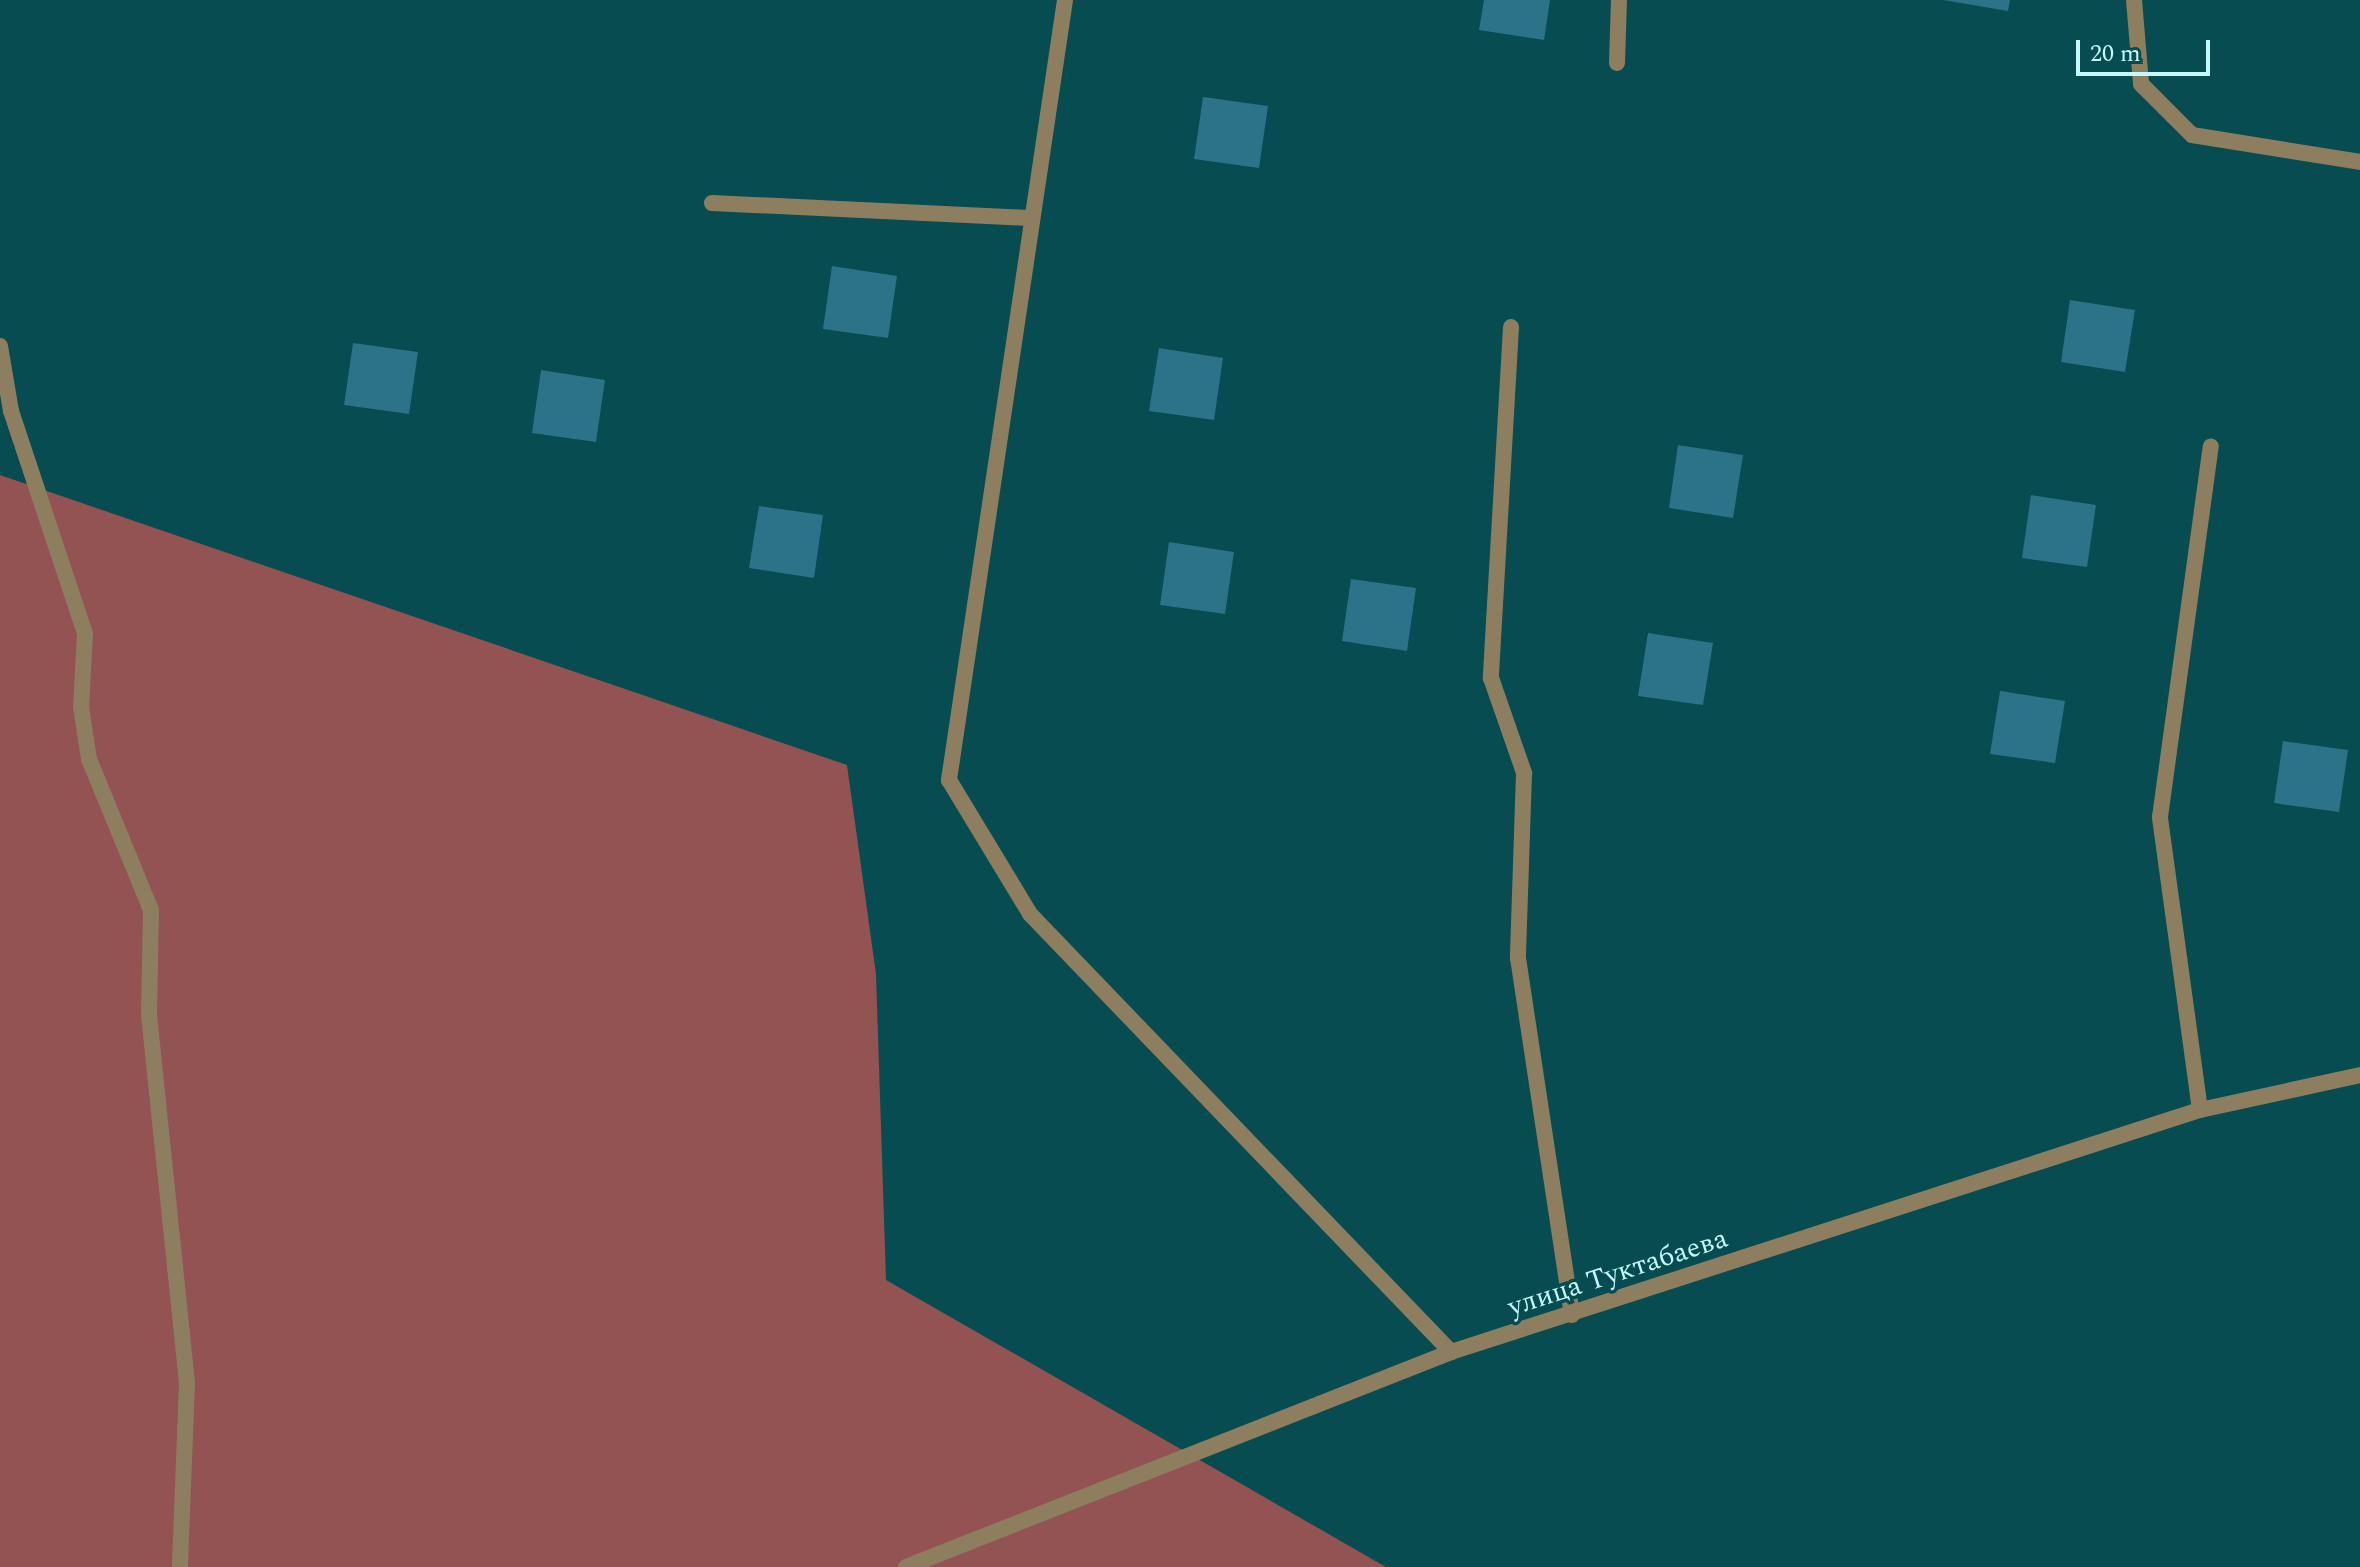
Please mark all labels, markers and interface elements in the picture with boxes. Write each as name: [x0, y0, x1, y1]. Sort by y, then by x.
scale bar: [2080, 24, 2214, 74]
text: 20 m: [2090, 36, 2141, 72]
street label: улица Туктабаева: [1504, 1222, 1732, 1324]

